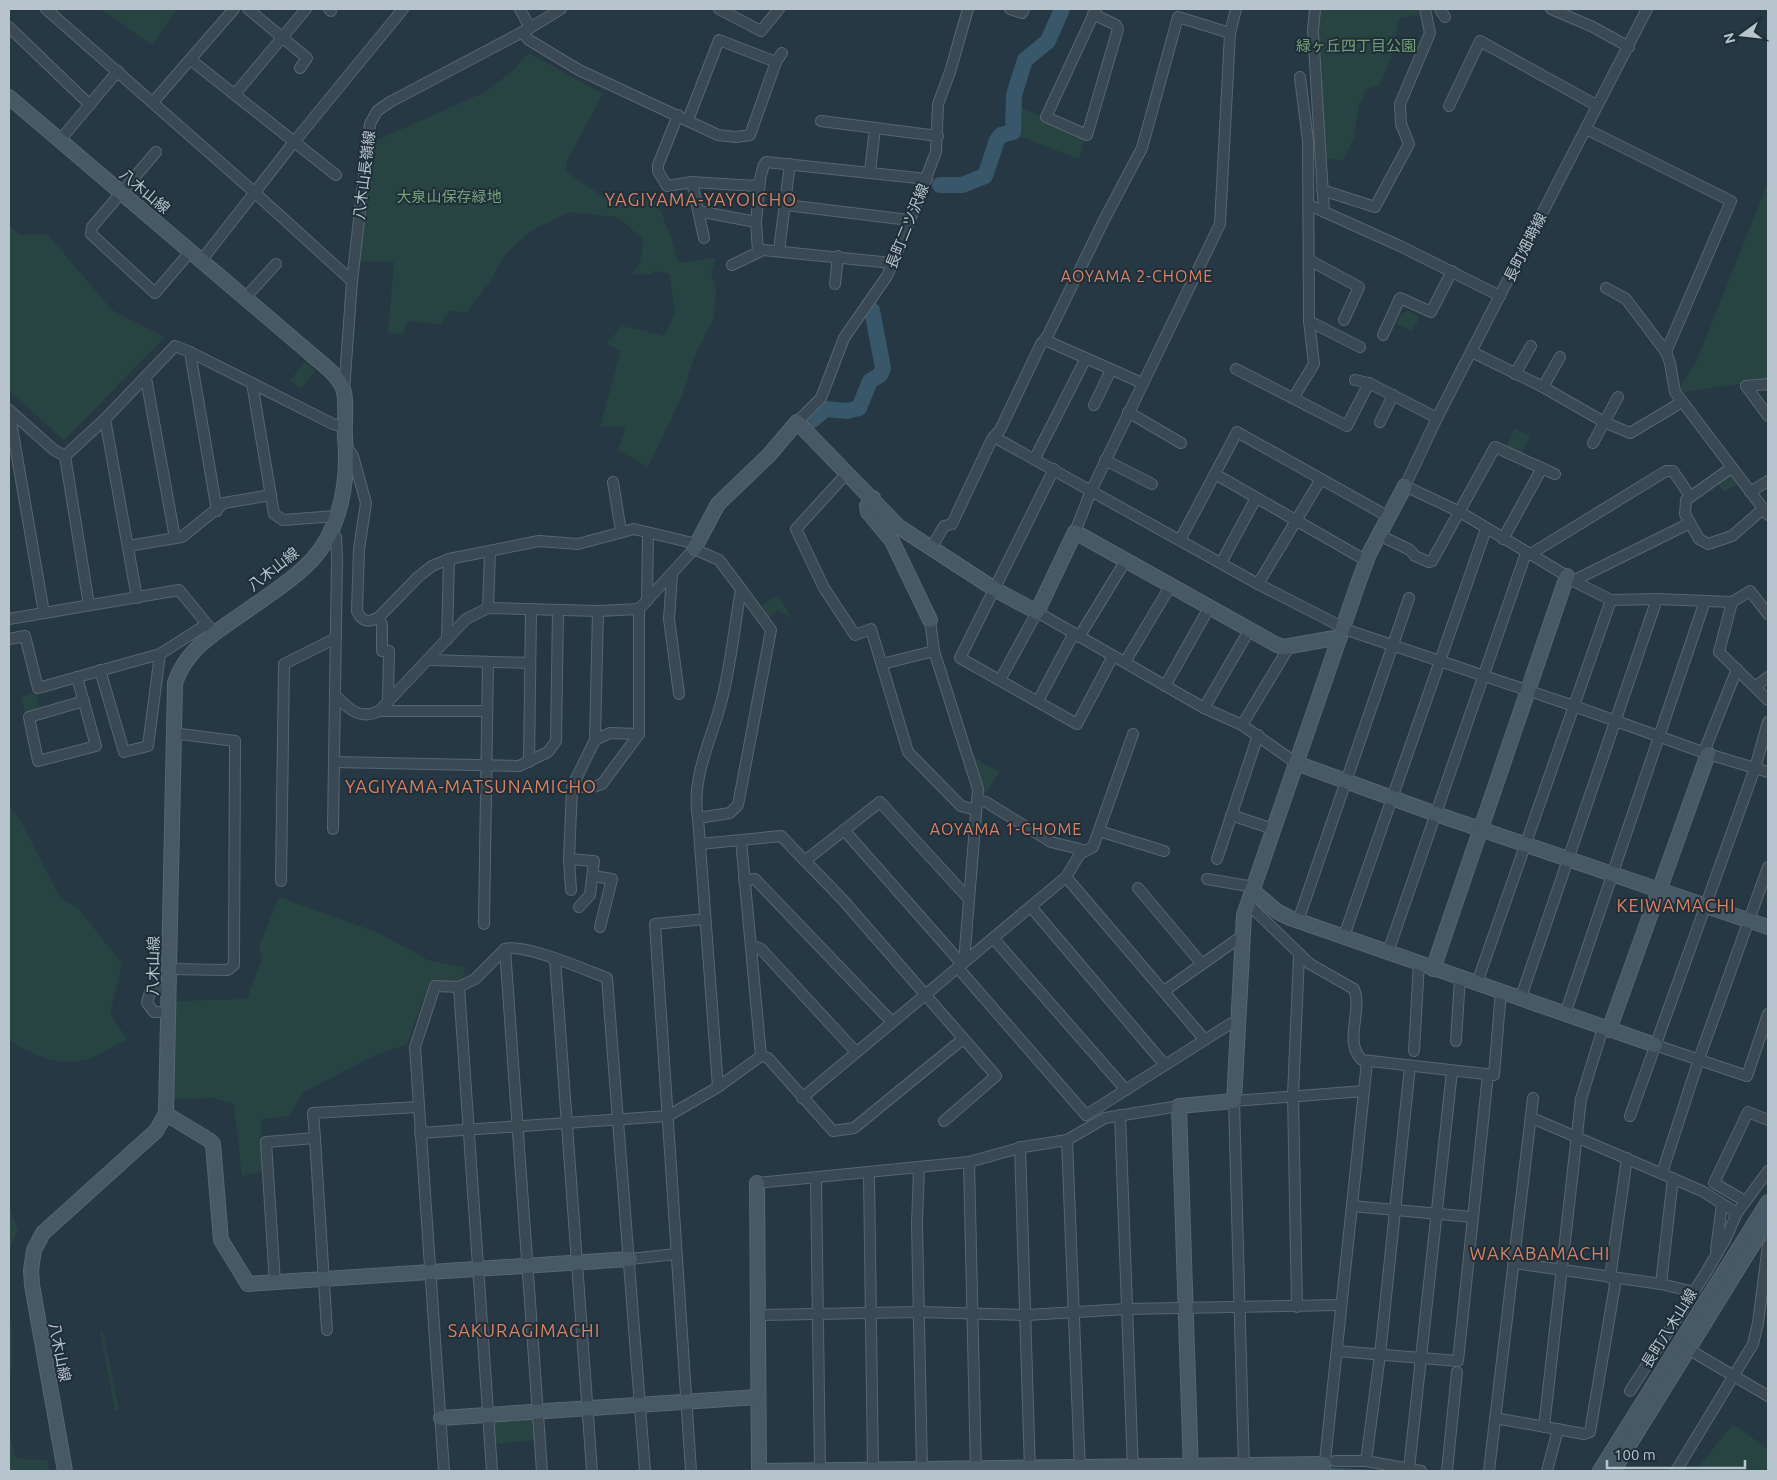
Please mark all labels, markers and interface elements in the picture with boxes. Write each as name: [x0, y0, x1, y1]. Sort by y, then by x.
north arrow: [1717, 10, 1767, 60]
text: N: [1720, 31, 1739, 45]
park label: 緑ヶ丘四丁目公園: [1296, 37, 1416, 54]
street label: 八木山長嶺線: [350, 129, 378, 221]
street label: 八木山線: [117, 165, 173, 217]
street label: 長町二ツ沢線: [882, 181, 932, 271]
park label: 大泉山保存緑地: [396, 188, 502, 205]
district label: YAGIYAMA-YAYOICHO: [605, 189, 797, 209]
street label: 長町畑塒線: [1500, 210, 1550, 284]
district label: AOYAMA 2-CHOME: [1061, 267, 1213, 285]
street label: 八木山線: [244, 544, 302, 594]
district label: YAGIYAMA-MATSUNAMICHO: [345, 776, 597, 796]
district label: AOYAMA 1-CHOME: [930, 820, 1082, 838]
district label: KEIWAMACHI: [1616, 895, 1736, 915]
street label: 八木山線: [144, 936, 162, 996]
district label: WAKABAMACHI: [1470, 1243, 1610, 1263]
street label: 長町八木山線: [1638, 1285, 1700, 1371]
district label: SAKURAGIMACHI: [448, 1320, 600, 1340]
street label: 八木山線: [46, 1321, 74, 1383]
scale bar: [1607, 1438, 1744, 1470]
text: 100 m: [1614, 1446, 1656, 1463]

